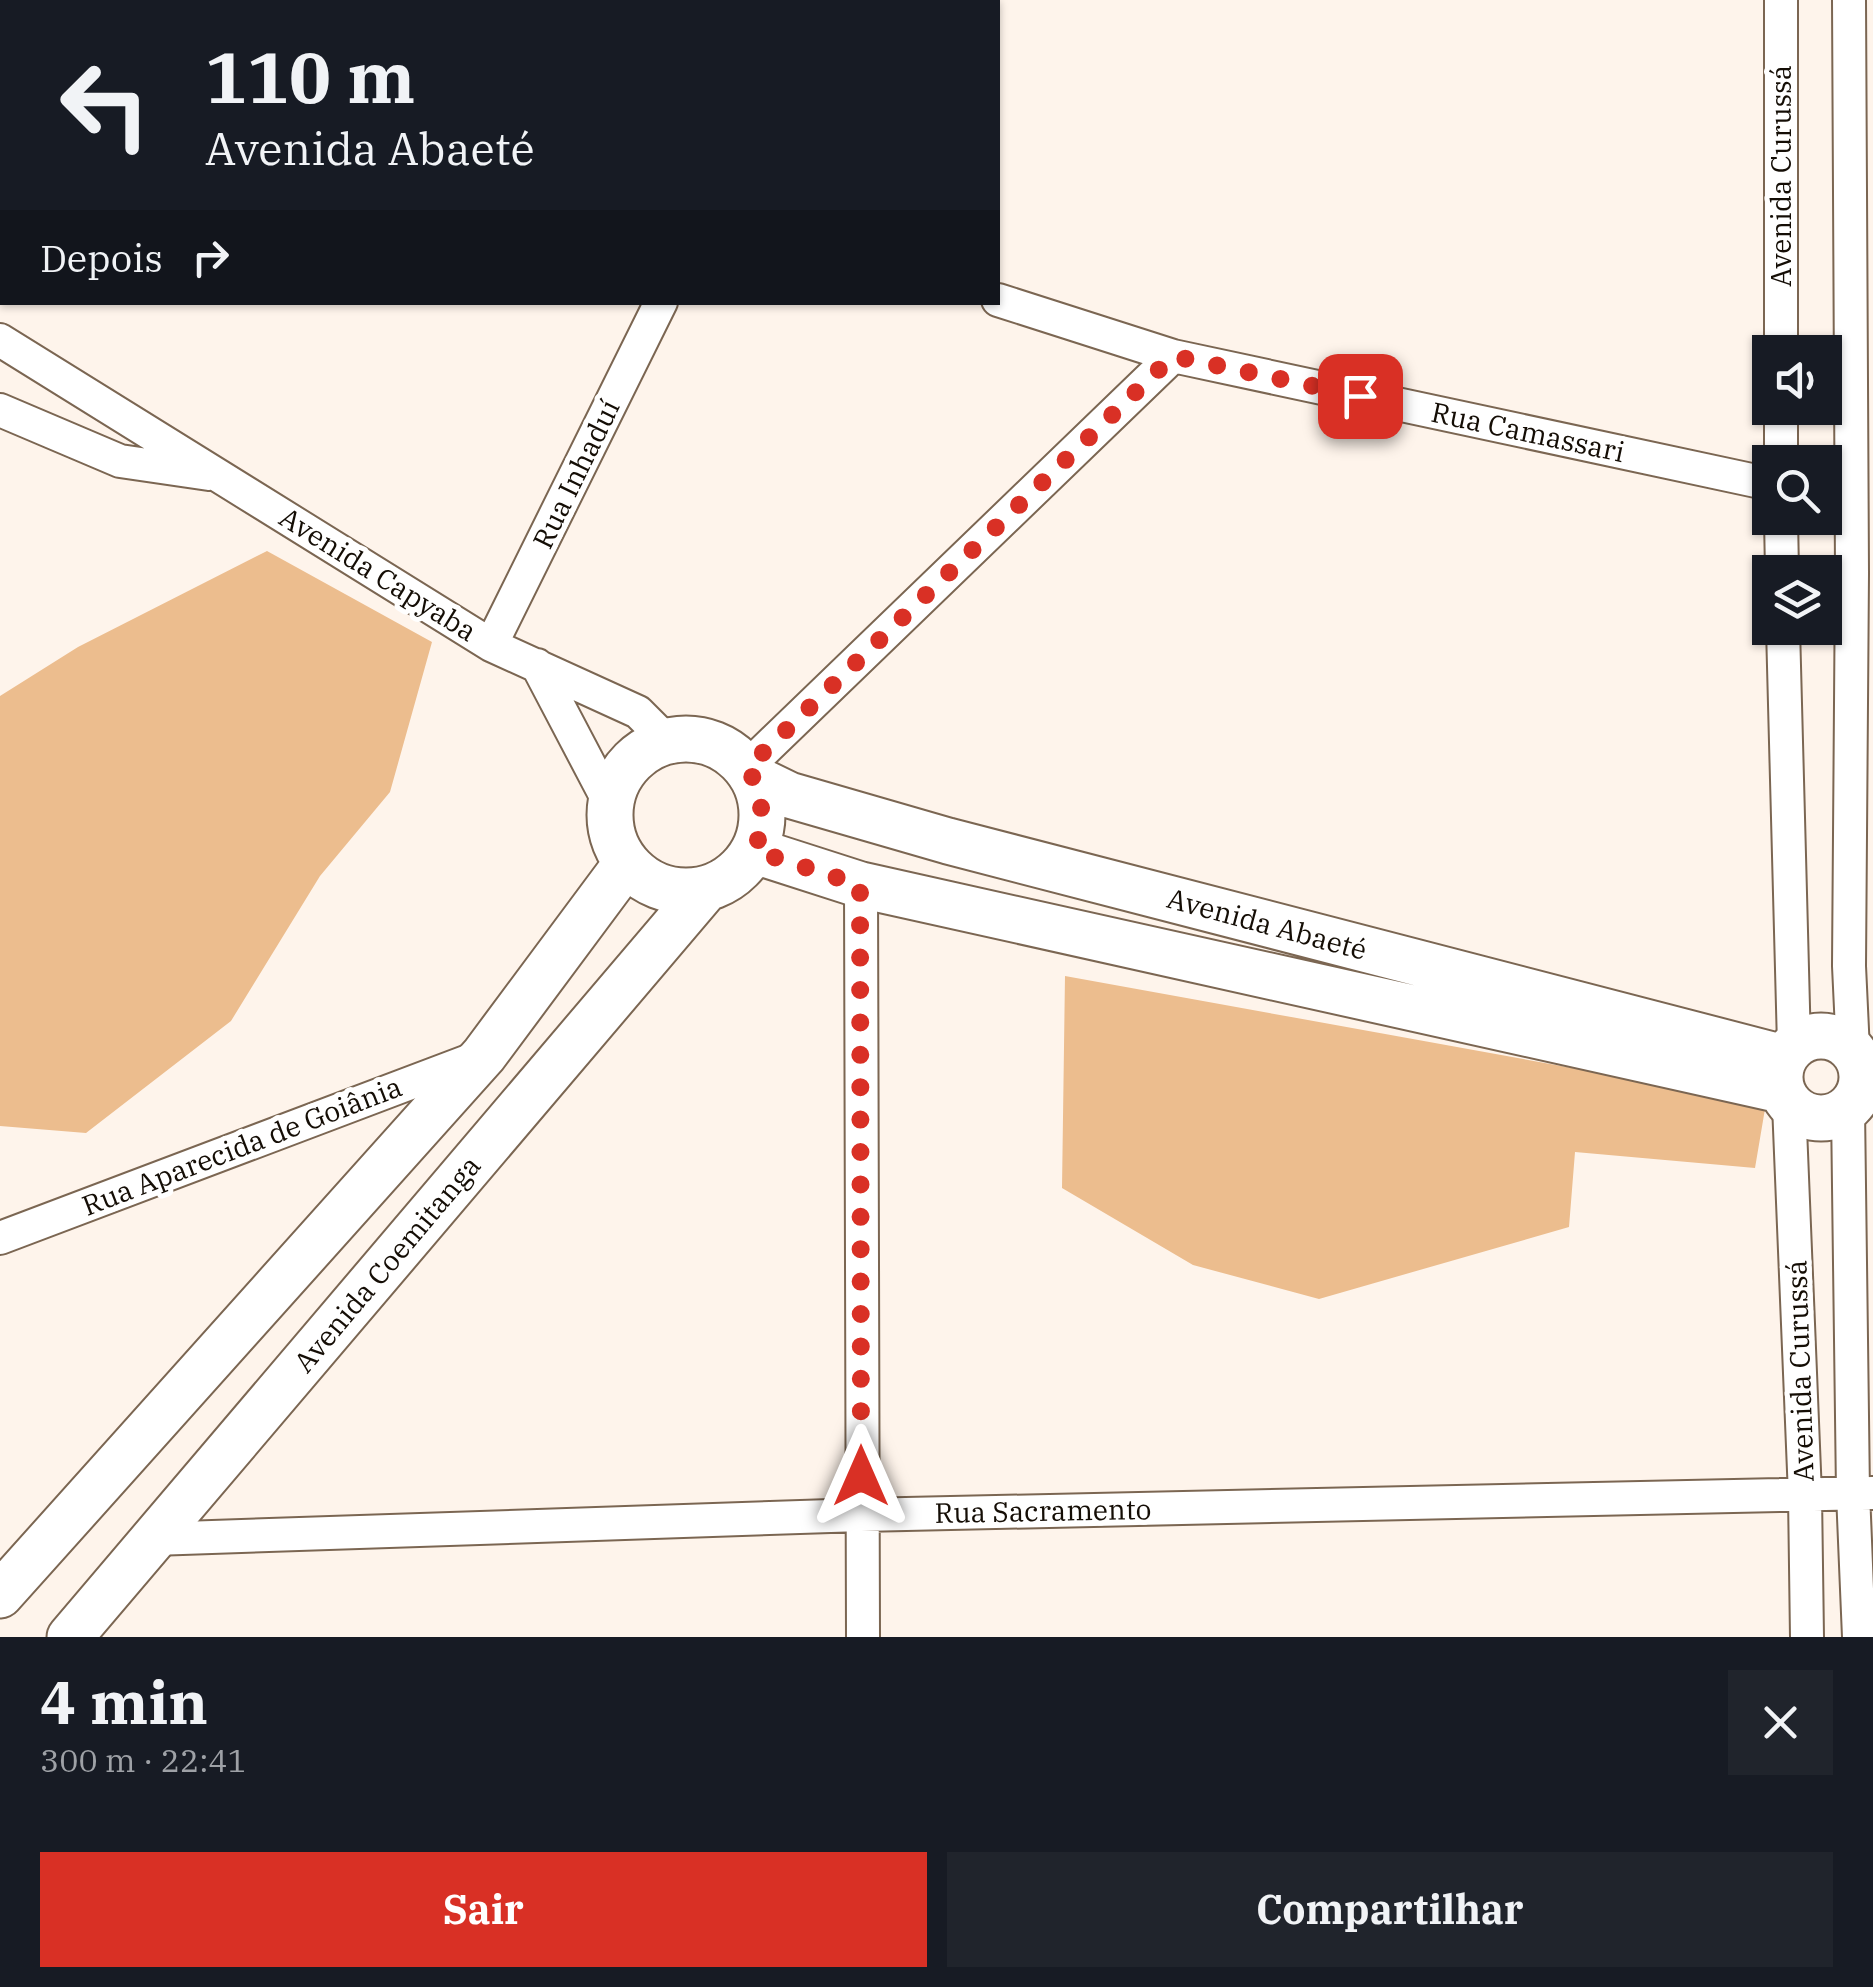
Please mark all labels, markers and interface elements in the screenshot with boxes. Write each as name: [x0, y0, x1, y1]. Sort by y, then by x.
text: 110 m: [205, 31, 415, 122]
icon: left: [40, 40, 170, 170]
street label: Avenida Curussá: [1762, 65, 1799, 287]
text: Avenida Abaeté: [205, 119, 535, 177]
icon: right: [183, 230, 238, 285]
text: Depois: [40, 233, 163, 282]
map controls: [1752, 335, 1842, 645]
button: sound: [1752, 335, 1842, 425]
pin: [1318, 354, 1403, 439]
icon: arrive: [1333, 369, 1388, 424]
street label: Rua Inhaduí: [524, 393, 628, 554]
street label: Rua Camassari: [1428, 393, 1628, 470]
button: search: [1752, 445, 1842, 535]
street label: Avenida Capyaba: [273, 498, 484, 649]
button: layers: [1752, 555, 1842, 645]
street label: Avenida Abaeté: [1163, 879, 1371, 968]
street label: Rua Aparecida de Goiânia: [77, 1067, 407, 1224]
street label: Avenida Coemitanga: [285, 1148, 488, 1380]
street label: Avenida Curussá: [1777, 1259, 1822, 1483]
position arrow: [809, 1424, 913, 1528]
street label: Rua Sacramento: [934, 1490, 1152, 1531]
text: 4 min: [40, 1662, 208, 1741]
button: close: [1728, 1670, 1833, 1775]
text: 300 m · 22:41: [40, 1739, 247, 1781]
button: Sair: [40, 1852, 927, 1967]
button: Compartilhar: [947, 1852, 1833, 1967]

